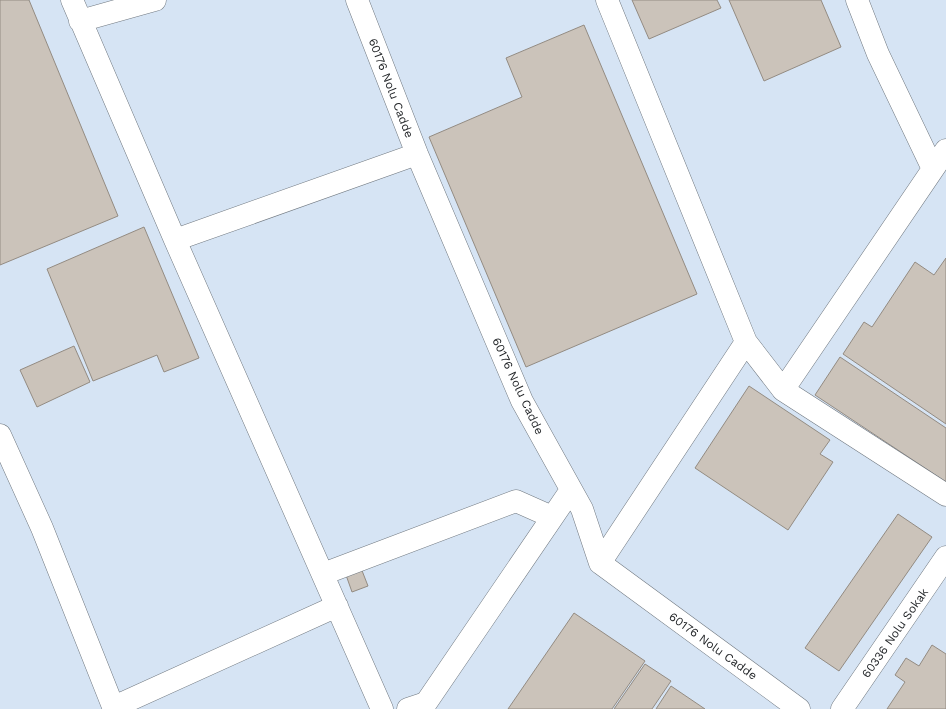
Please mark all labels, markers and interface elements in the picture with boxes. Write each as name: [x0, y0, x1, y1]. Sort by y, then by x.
street label: 60176 Nolu Cadde: [366, 36, 416, 140]
street label: 60176 Nolu Cadde: [489, 335, 547, 437]
street label: 60336 Nolu Sokak: [859, 585, 931, 680]
street label: 60176 Nolu Cadde: [666, 609, 760, 683]

